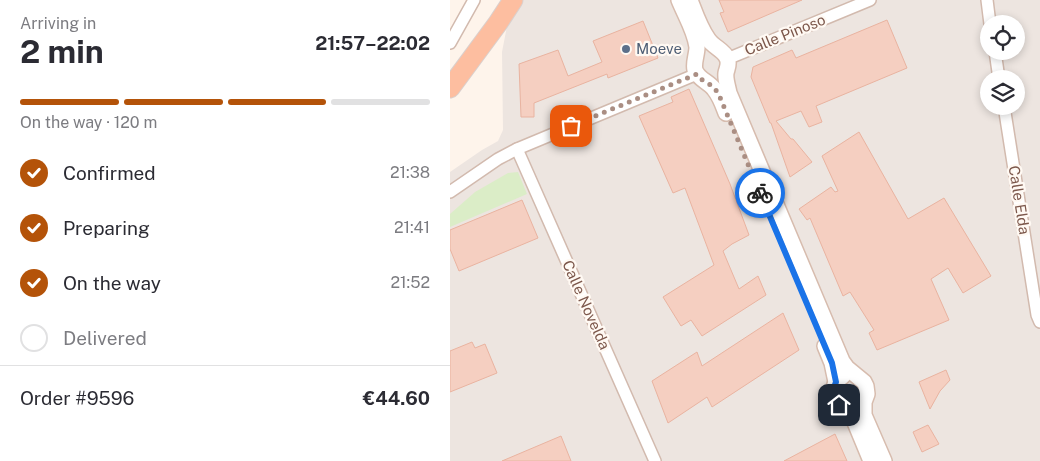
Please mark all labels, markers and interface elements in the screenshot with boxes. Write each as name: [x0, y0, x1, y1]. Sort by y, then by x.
street label: Calle Pinoso: [742, 11, 828, 58]
text: Arriving in: [20, 14, 96, 33]
map controls: [980, 15, 1025, 115]
button: locate: [980, 15, 1025, 60]
text: 21:57–22:02: [315, 32, 430, 54]
text: 2 min: [20, 33, 104, 70]
place label: Moeve: [636, 40, 682, 57]
marker: Moeve: [620, 43, 632, 55]
button: layers: [980, 70, 1025, 115]
pin: [550, 105, 592, 147]
icon: bag: [557, 112, 585, 140]
text: On the way · 120 m: [20, 113, 157, 132]
icon: check: [20, 159, 48, 187]
text: Confirmed: [63, 162, 156, 184]
text: 21:38: [390, 163, 430, 182]
street label: Calle Elda: [1006, 164, 1033, 236]
courier: [735, 168, 785, 218]
icon: bike: [746, 179, 774, 207]
icon: check: [20, 214, 48, 242]
text: Preparing: [63, 217, 150, 239]
text: 21:41: [394, 218, 430, 237]
street label: Calle Novelda: [559, 258, 614, 352]
icon: check: [20, 269, 48, 297]
text: On the way: [63, 272, 161, 294]
text: 21:52: [391, 273, 430, 292]
text: Delivered: [63, 327, 147, 349]
pin: [818, 384, 860, 426]
text: Order #9596: [20, 387, 134, 409]
text: €44.60: [363, 387, 430, 409]
icon: home: [825, 391, 853, 419]

